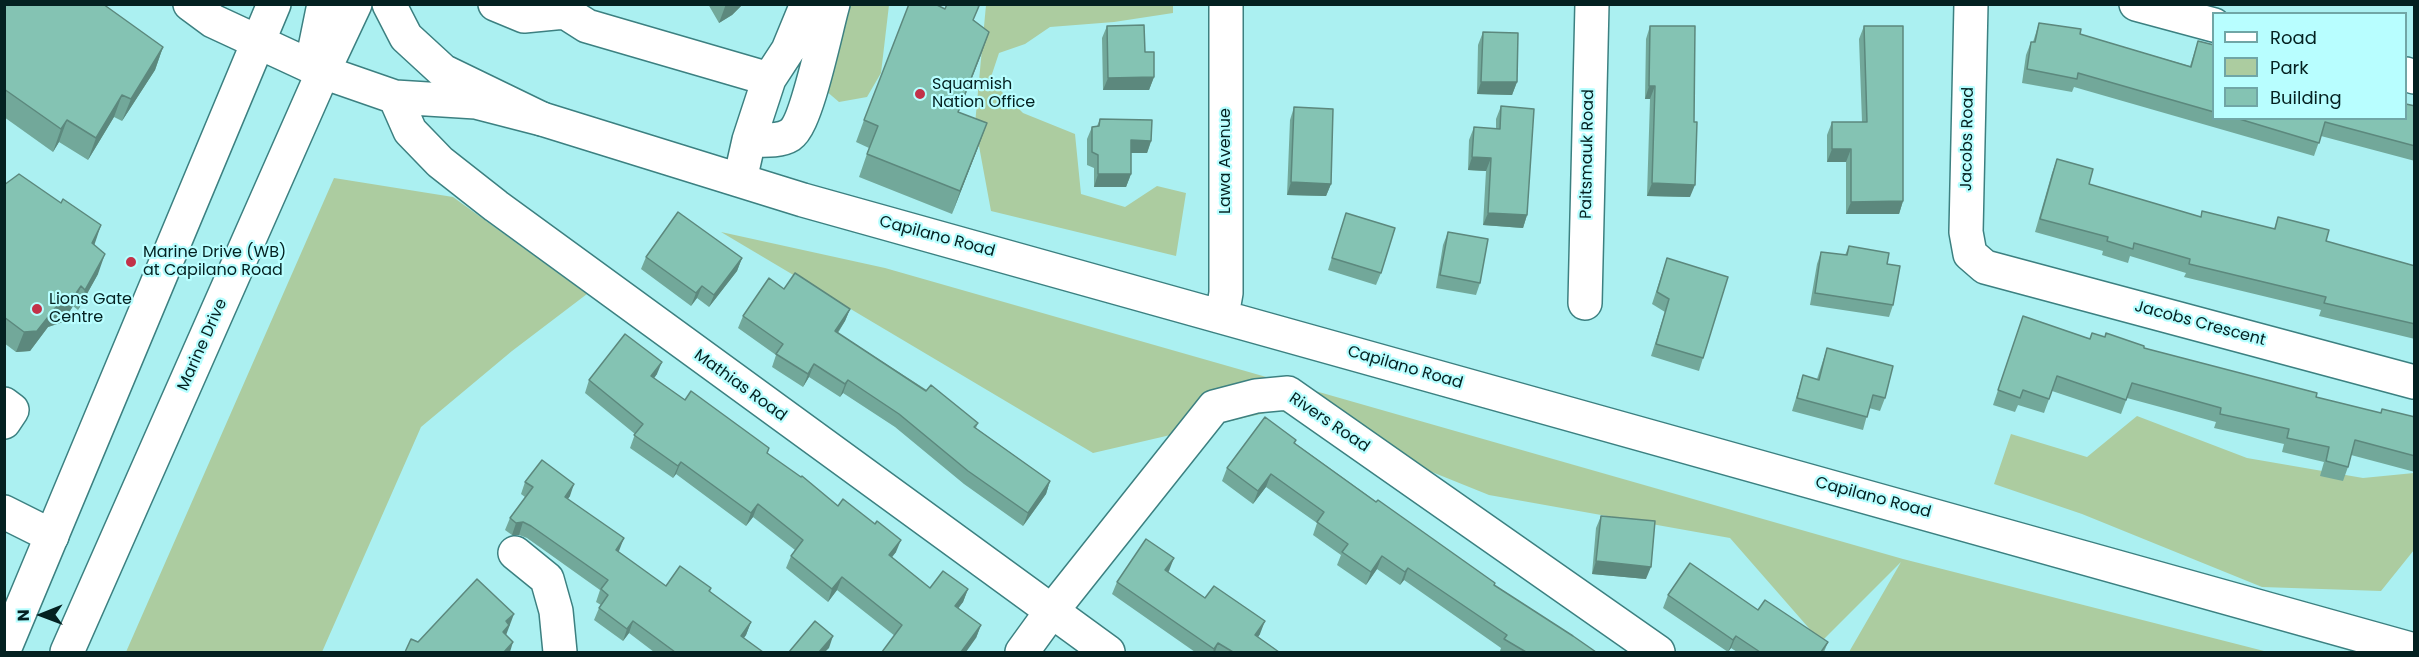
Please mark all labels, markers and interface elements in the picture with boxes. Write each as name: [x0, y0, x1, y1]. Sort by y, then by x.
legend: [2212, 12, 2407, 120]
text: Road: [2270, 25, 2317, 50]
text: Park: [2270, 55, 2309, 80]
place label: Squamish Nation Office: [932, 75, 1035, 113]
text: Building: [2270, 85, 2342, 110]
marker: Squamish Nation Office: [913, 87, 927, 101]
street label: Jacobs Road: [1957, 87, 1979, 191]
street label: Paitsmauk Road: [1577, 89, 1599, 219]
street label: Lawa Avenue: [1216, 108, 1236, 214]
street label: Capilano Road: [877, 212, 997, 262]
place label: Marine Drive (WB) at Capilano Road: [143, 243, 286, 281]
marker: Marine Drive (WB) at Capilano Road: [124, 255, 138, 269]
place label: Lions Gate Centre: [49, 290, 132, 328]
street label: Marine Drive: [174, 296, 232, 394]
street label: Jacobs Crescent: [2132, 297, 2268, 351]
marker: Lions Gate Centre: [30, 302, 44, 316]
street label: Capilano Road: [1345, 342, 1465, 394]
street label: Mathias Road: [690, 346, 790, 426]
street label: Rivers Road: [1285, 389, 1373, 457]
street label: Capilano Road: [1813, 473, 1933, 523]
north arrow: [12, 585, 72, 645]
text: N: [12, 609, 35, 622]

